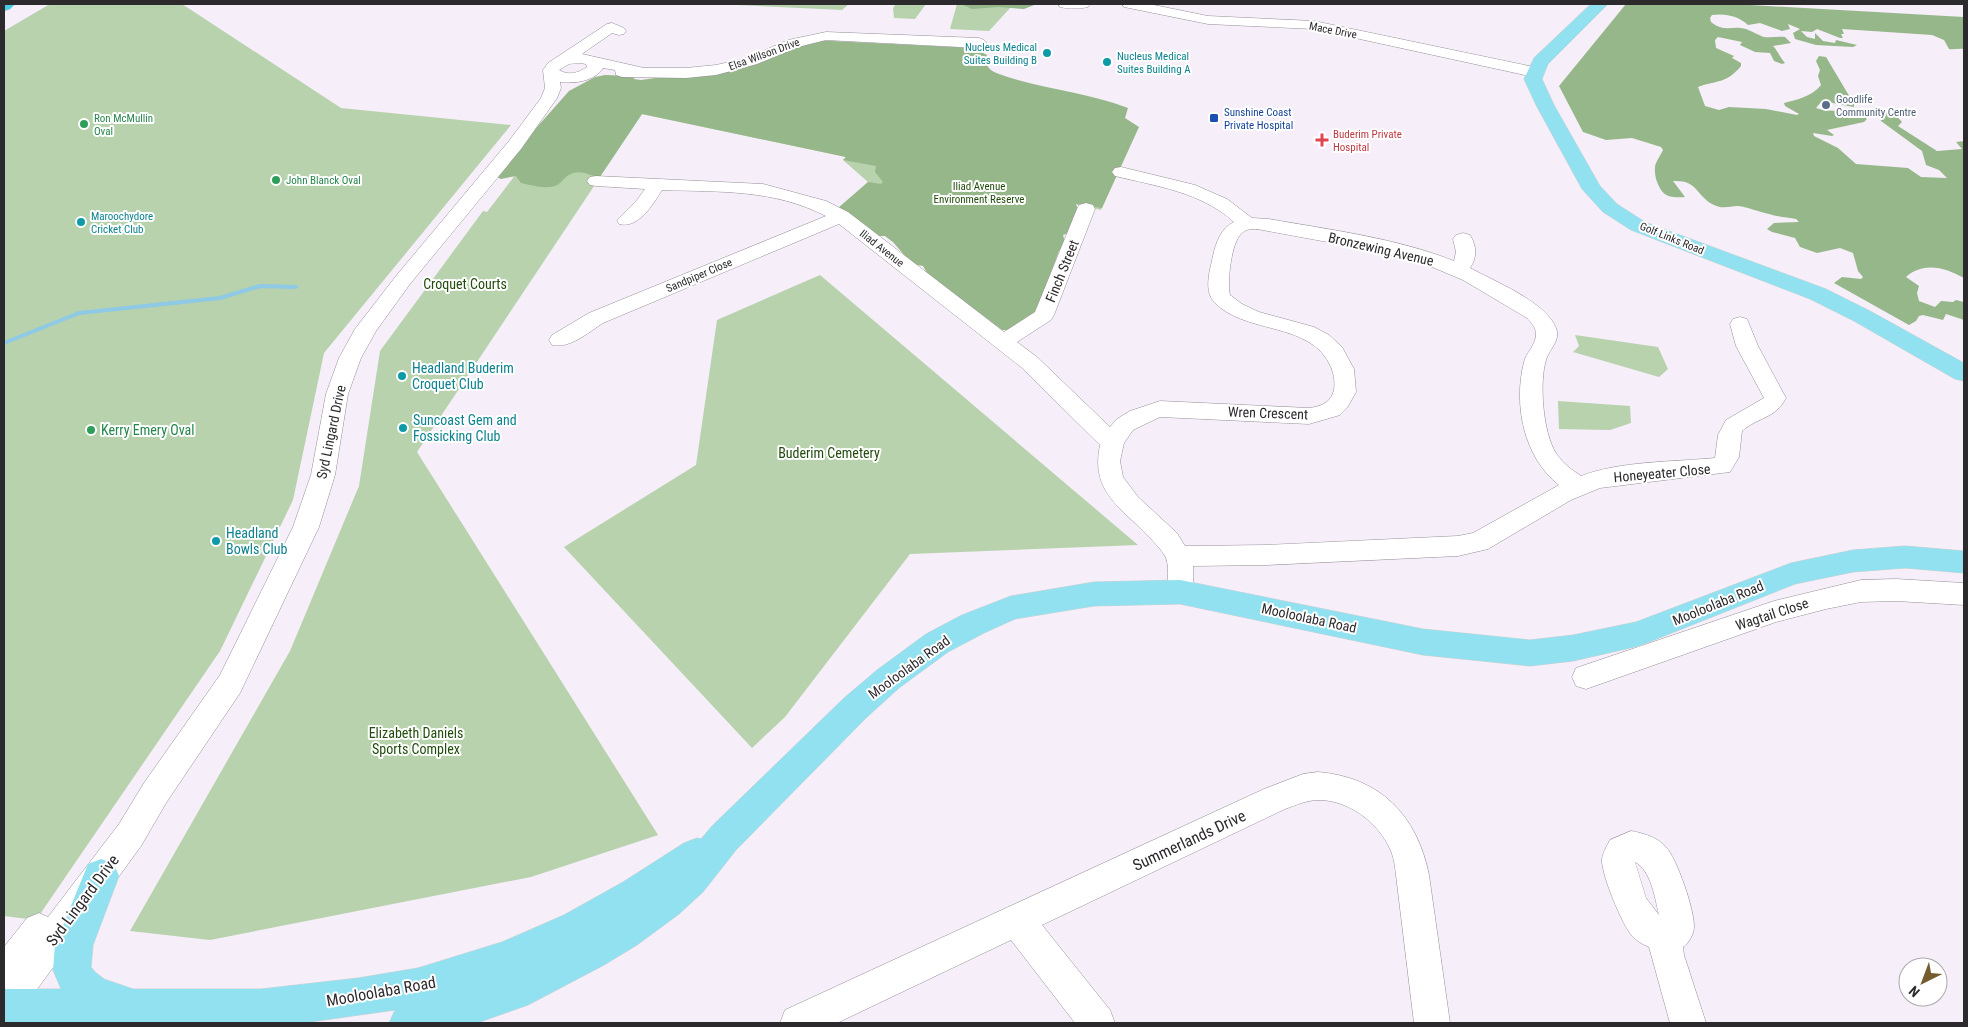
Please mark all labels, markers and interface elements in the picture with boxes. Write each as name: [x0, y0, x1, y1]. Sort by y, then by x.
street label: Mace Drive: [1308, 20, 1358, 41]
street label: Elsa Wilson Drive: [727, 36, 801, 73]
place label: Nucleus Medical Suites Building B: [964, 41, 1037, 67]
marker: Nucleus Medical Suites Building B: [1041, 47, 1053, 59]
place label: Nucleus Medical Suites Building A: [1117, 50, 1191, 76]
marker: Nucleus Medical Suites Building A: [1101, 56, 1113, 68]
place label: Goodlife Community Centre: [1836, 93, 1916, 119]
marker: Goodlife Community Centre: [1820, 99, 1832, 111]
place label: Sunshine Coast Private Hospital: [1224, 106, 1293, 132]
place label: Ron McMullin Oval: [94, 112, 153, 138]
marker: Sunshine Coast Private Hospital: [1208, 112, 1220, 124]
marker: Ron McMullin Oval: [78, 118, 90, 130]
place label: Buderim Private Hospital: [1333, 128, 1402, 154]
marker: Buderim Private Hospital: [1315, 133, 1329, 147]
marker: John Blanck Oval: [270, 174, 282, 186]
place label: John Blanck Oval: [286, 174, 361, 187]
park label: Iliad Avenue Environment Reserve: [933, 180, 1025, 206]
place label: Maroochydore Cricket Club: [91, 210, 153, 236]
marker: Maroochydore Cricket Club: [75, 216, 87, 228]
street label: Golf Links Road: [1638, 220, 1706, 257]
street label: Iliad Avenue: [857, 227, 906, 270]
street label: Bronzewing Avenue: [1327, 229, 1436, 269]
street label: Finch Street: [1042, 237, 1082, 305]
street label: Sandpiper Close: [664, 256, 734, 295]
park label: Croquet Courts: [423, 276, 507, 292]
place label: Headland Buderim Croquet Club: [412, 360, 514, 392]
marker: Headland Buderim Croquet Club: [396, 370, 408, 382]
street label: Syd Lingard Drive: [313, 383, 349, 480]
street label: Wren Crescent: [1228, 404, 1308, 422]
place label: Suncoast Gem and Fossicking Club: [413, 412, 517, 444]
place label: Kerry Emery Oval: [101, 422, 194, 438]
marker: Suncoast Gem and Fossicking Club: [397, 422, 409, 434]
marker: Kerry Emery Oval: [85, 424, 97, 436]
park label: Buderim Cemetery: [778, 445, 880, 461]
street label: Honeyeater Close: [1613, 461, 1712, 485]
place label: Headland Bowls Club: [226, 525, 287, 557]
marker: Headland Bowls Club: [210, 535, 222, 547]
street label: Mooloolaba Road: [1670, 577, 1766, 629]
street label: Wagtail Close: [1734, 595, 1811, 633]
street label: Mooloolaba Road: [1260, 600, 1358, 636]
street label: Mooloolaba Road: [865, 632, 953, 702]
park label: Elizabeth Daniels Sports Complex: [369, 725, 463, 757]
street label: Summerlands Drive: [1130, 806, 1249, 875]
street label: Syd Lingard Drive: [42, 851, 123, 950]
north arrow: [1898, 957, 1948, 1007]
street label: Mooloolaba Road: [325, 973, 437, 1010]
text: N: [1906, 983, 1923, 1000]

